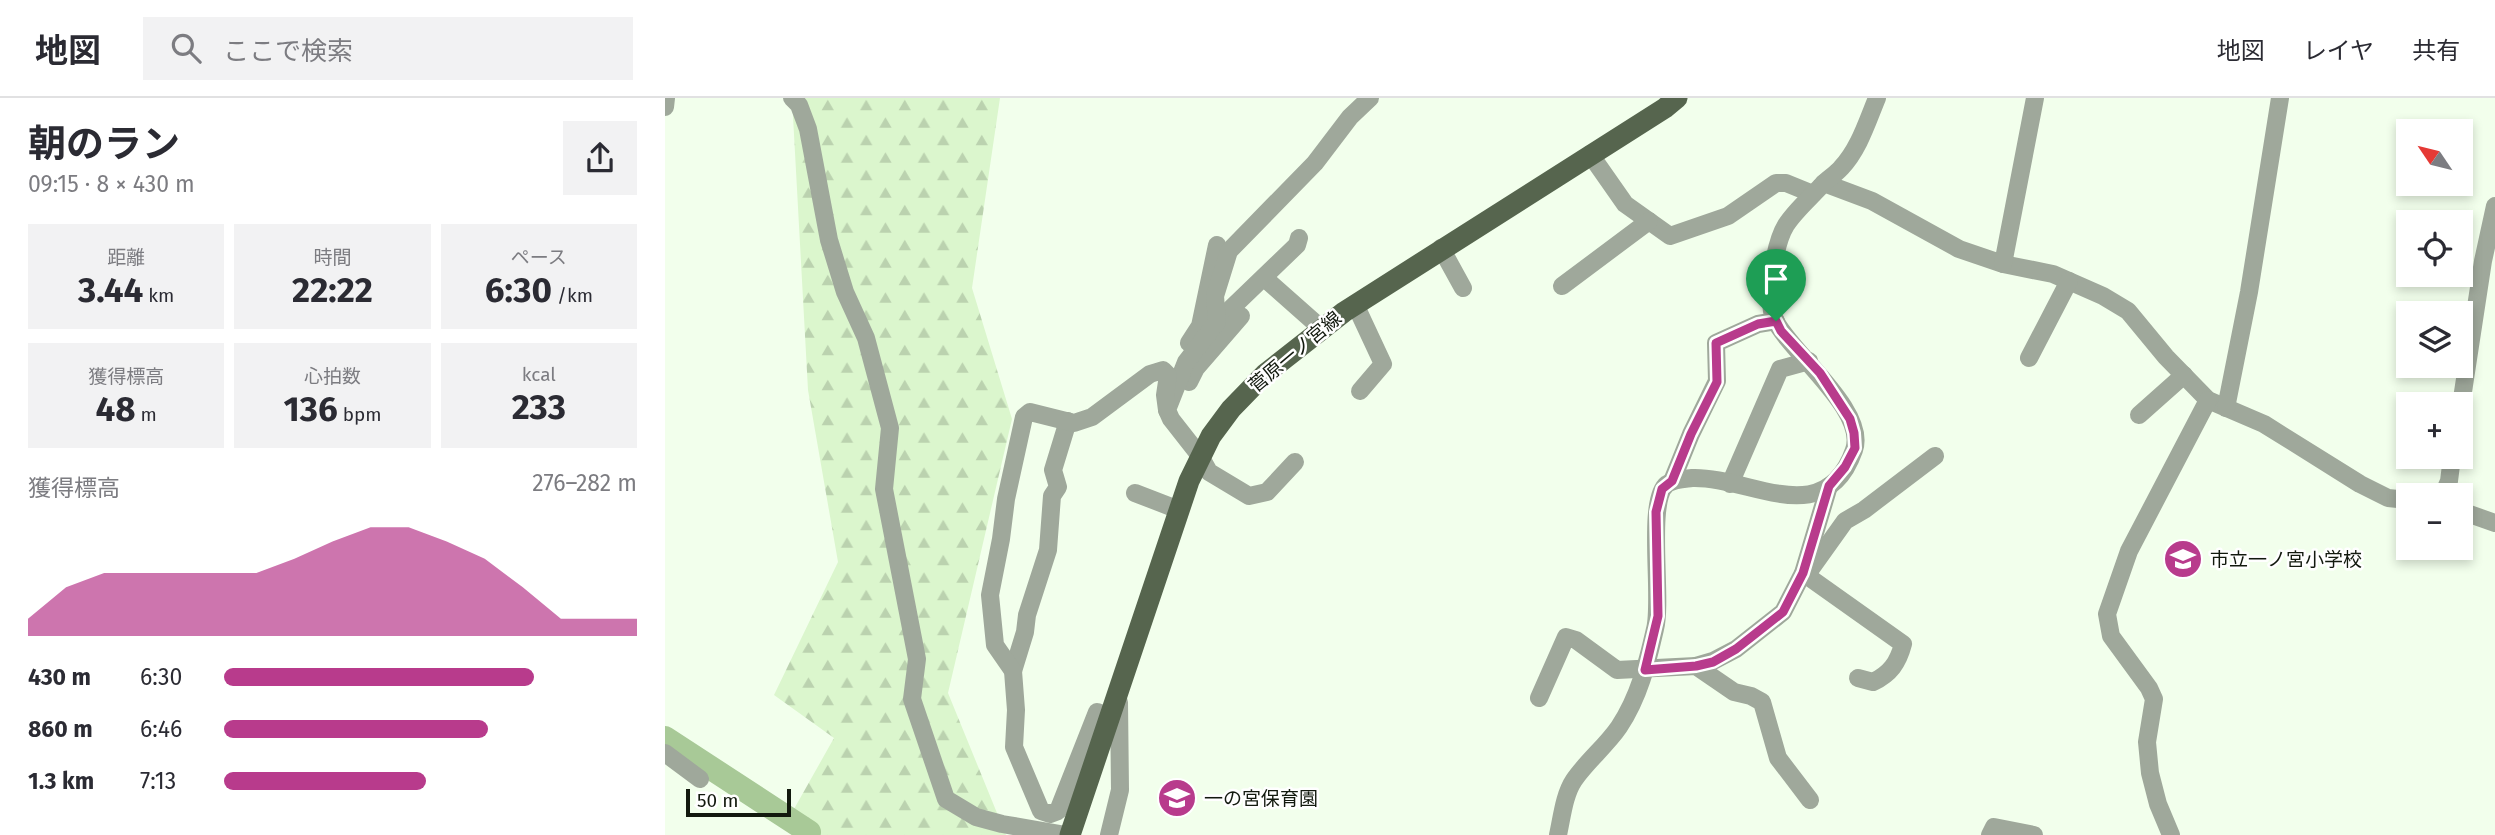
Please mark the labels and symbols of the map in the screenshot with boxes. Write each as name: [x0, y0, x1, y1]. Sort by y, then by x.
north arrow: [2396, 119, 2473, 196]
pin: [1746, 249, 1806, 321]
street label: 菅原一ノ宮線: [1244, 307, 1346, 397]
school or university icon: 市立一ノ宮小学校: [2162, 538, 2204, 580]
place label: 市立一ノ宮小学校: [2210, 548, 2362, 571]
school or university icon: 一の宮保育園: [1156, 777, 1198, 819]
scale bar: [686, 786, 791, 818]
place label: 一の宮保育園: [1204, 787, 1318, 810]

